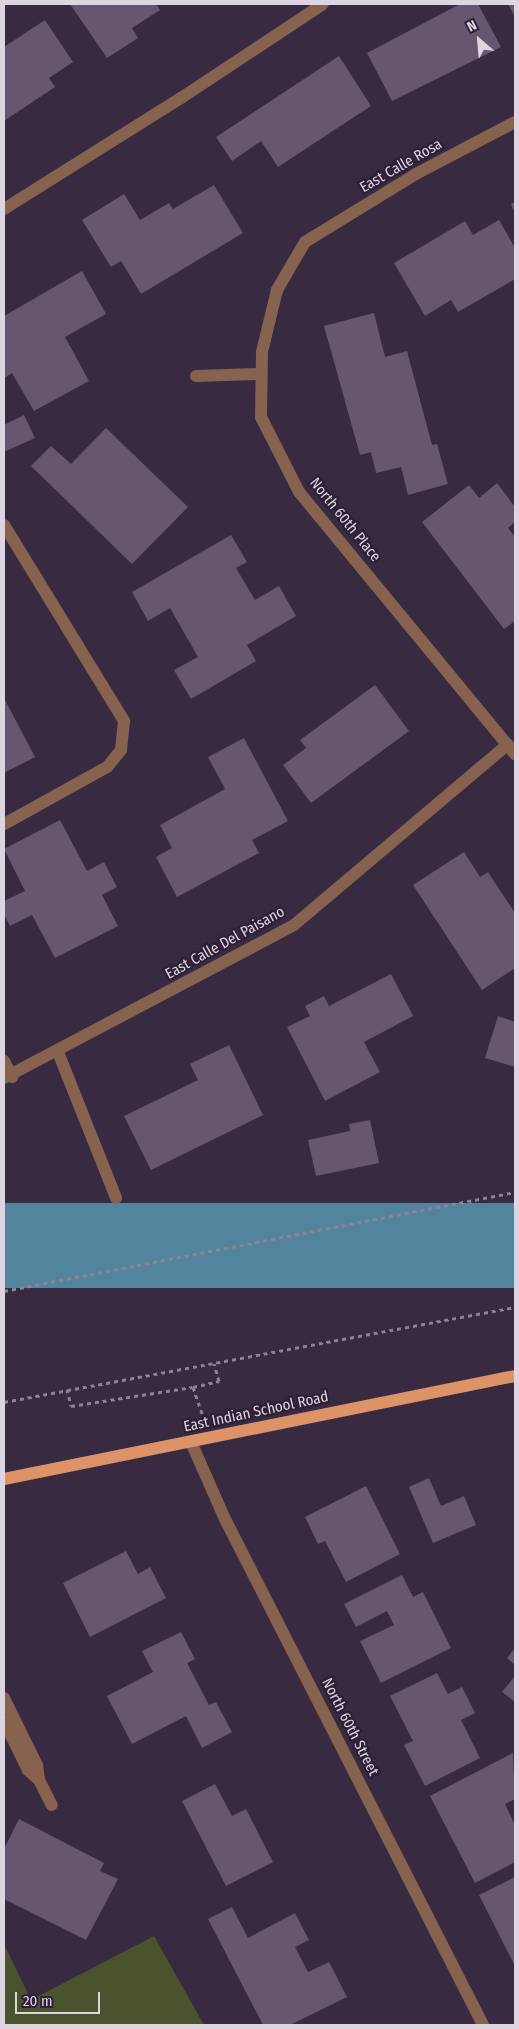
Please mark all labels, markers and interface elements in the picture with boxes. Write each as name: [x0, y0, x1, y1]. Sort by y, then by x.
north arrow: [454, 15, 504, 65]
text: N: [464, 17, 480, 36]
street label: East Calle Rosa: [357, 135, 445, 197]
street label: North 60th Place: [306, 474, 384, 566]
street label: East Calle Del Paisano: [162, 903, 288, 983]
street label: East Indian School Road: [182, 1388, 330, 1436]
street label: North 60th Street: [318, 1675, 382, 1779]
scale bar: [18, 1982, 102, 2014]
text: 20 m: [23, 1992, 53, 2010]

